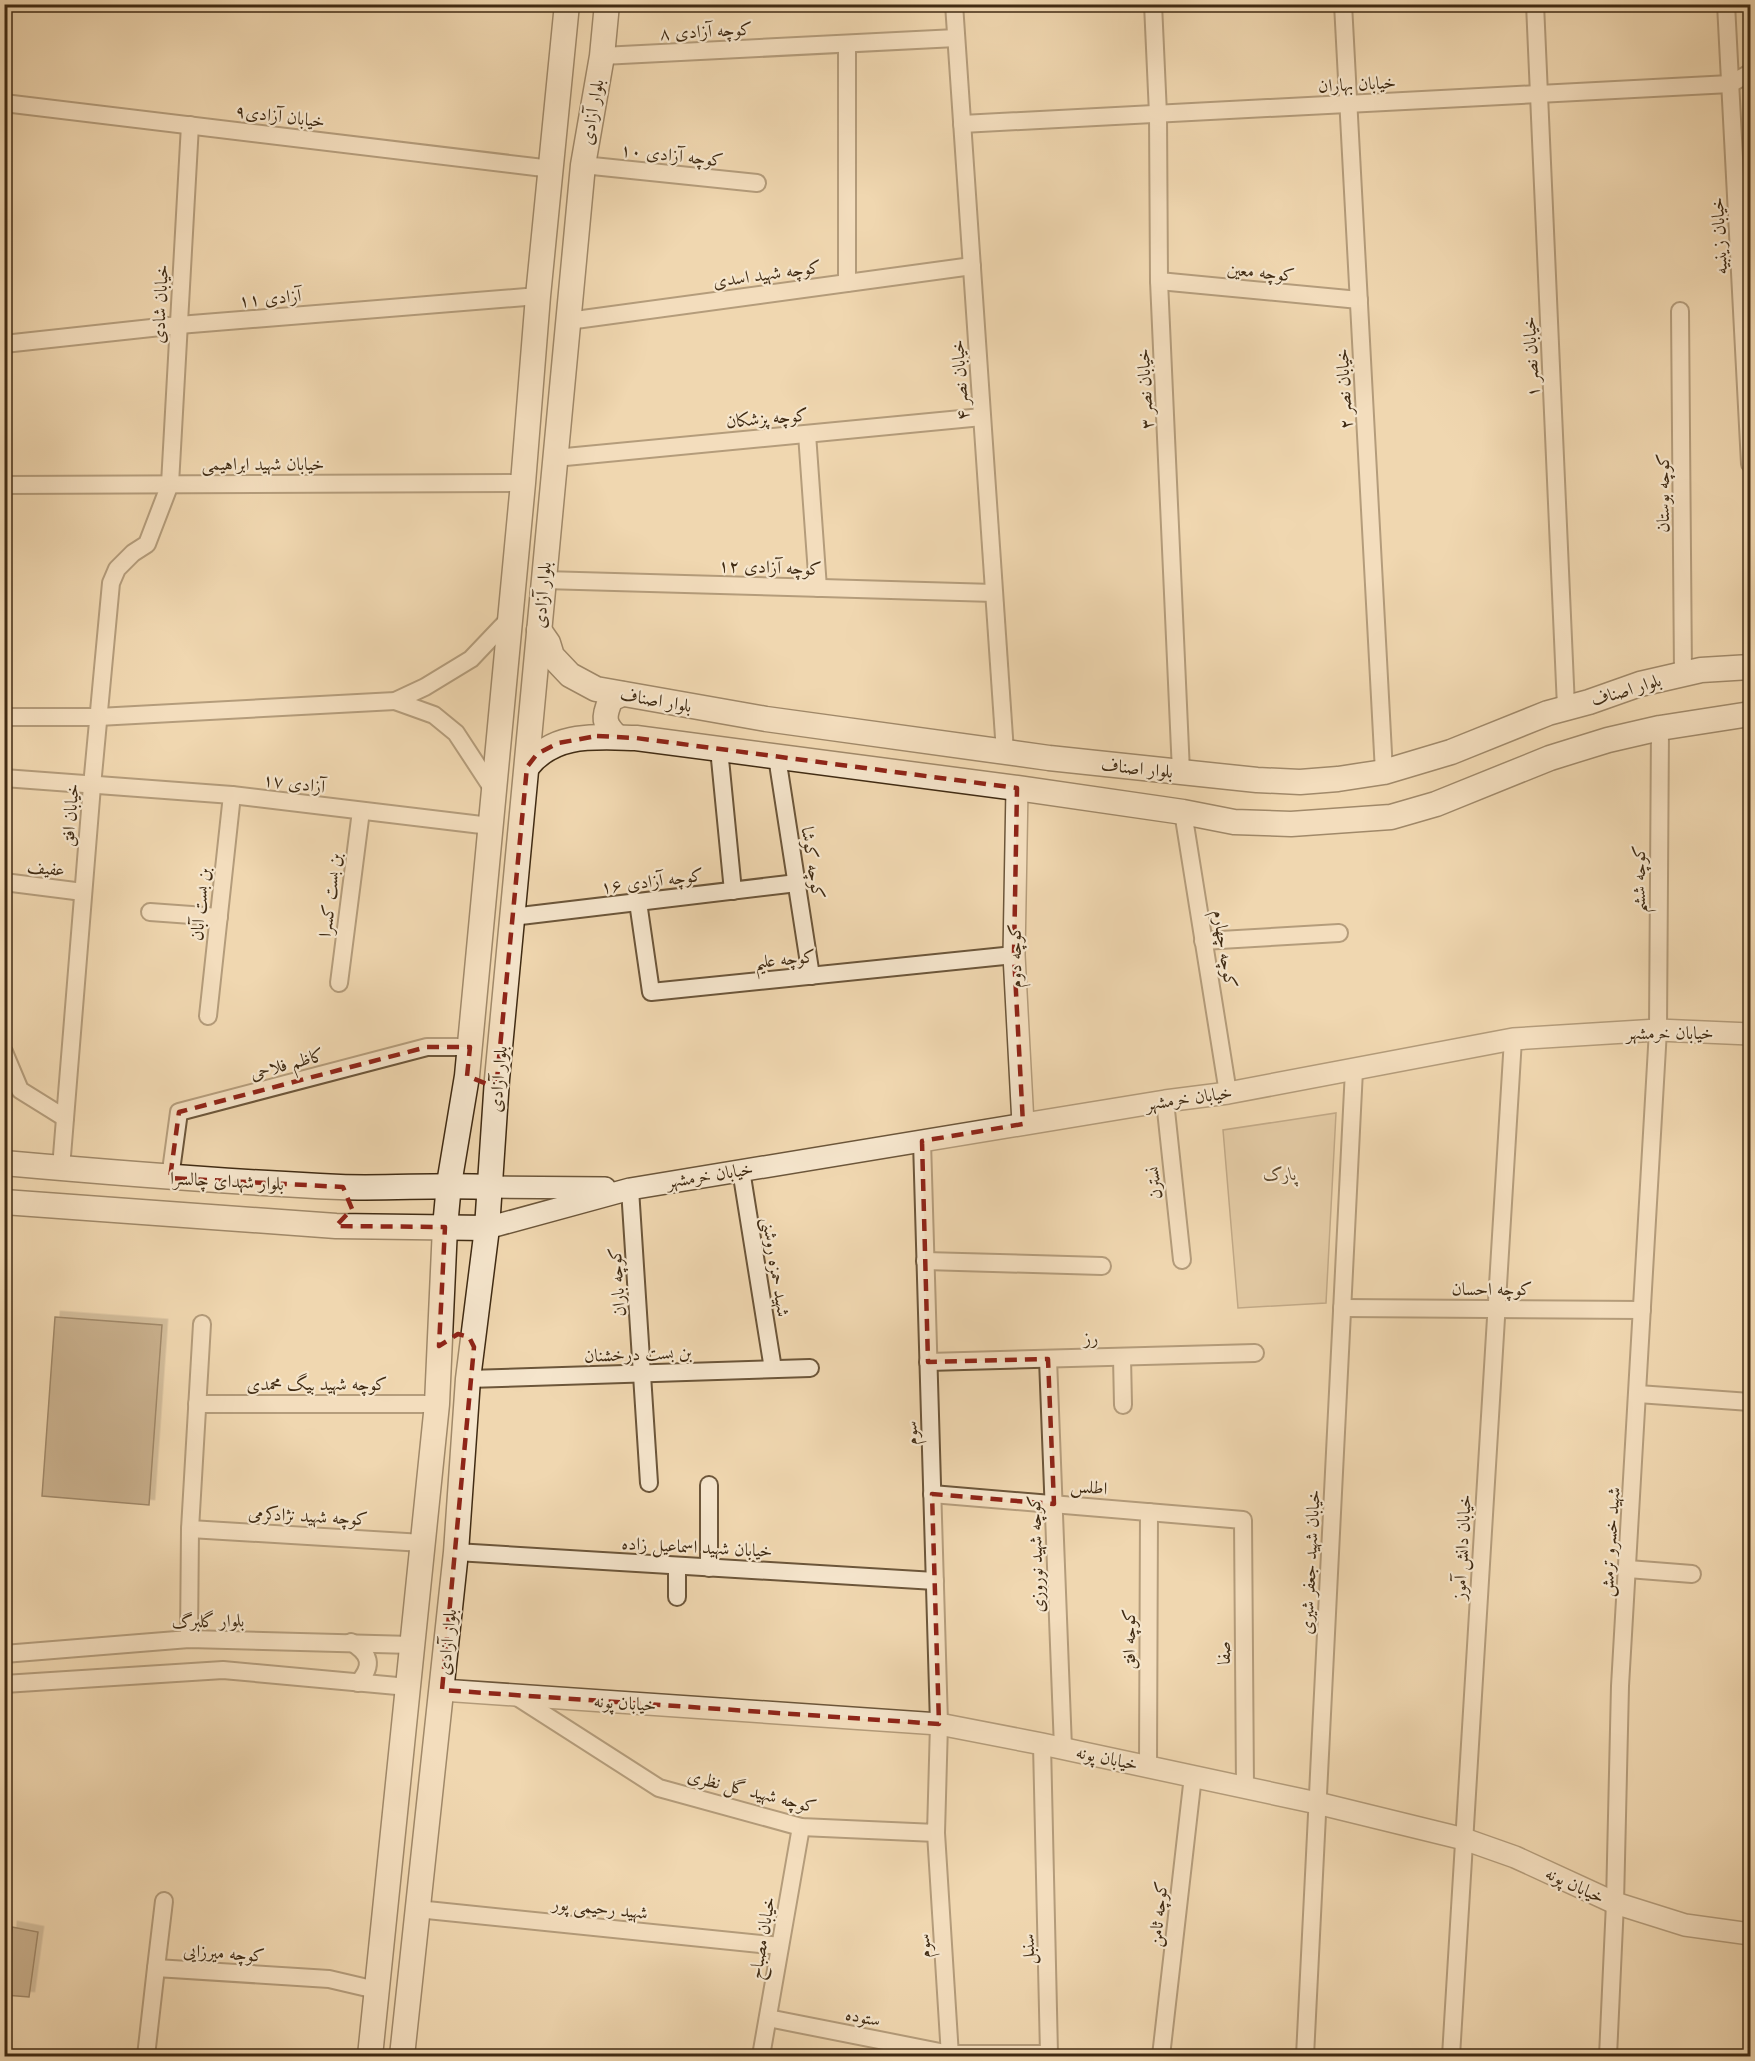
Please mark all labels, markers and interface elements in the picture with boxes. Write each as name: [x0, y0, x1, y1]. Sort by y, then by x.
street label: کوچه آزادی ۸: [659, 18, 753, 46]
street label: خیابان بهاران: [1317, 71, 1397, 98]
street label: بلوار آزادی: [575, 77, 609, 147]
street label: خیابان آزادی۹: [234, 100, 326, 132]
street label: کوچه آزادی ۱۰: [619, 139, 725, 173]
street label: خیابان زینبیه: [1706, 197, 1732, 275]
street label: کوچه شهید اسدی: [711, 256, 823, 294]
street label: کوچه معین: [1226, 258, 1296, 288]
street label: خیابان شادی: [147, 264, 173, 344]
street label: آزادی ۱۱: [238, 284, 304, 312]
street label: خیابان نصر ۱: [1518, 316, 1545, 398]
street label: خیابان نصر ۴: [946, 339, 975, 421]
street label: خیابان نصر ۳: [1132, 348, 1159, 430]
street label: خیابان نصر ۲: [1331, 348, 1358, 430]
street label: کوچه پزشکان: [725, 403, 809, 435]
street label: خیابان شهید ابراهیمی: [202, 453, 324, 476]
street label: کوچه بوستان: [1652, 453, 1676, 533]
street label: کوچه آزادی ۱۲: [718, 554, 822, 582]
street label: بلوار آزادی: [528, 561, 556, 629]
street label: بلوار اصناف: [1588, 669, 1664, 711]
street label: بلوار اصناف: [618, 683, 694, 717]
street label: بلوار اصناف: [1100, 753, 1174, 783]
street label: آزادی ۱۷: [262, 768, 329, 798]
street label: خیابان افق: [56, 783, 84, 847]
street label: کوچه کوشا: [794, 825, 830, 901]
street label: کوچه ششم: [1628, 845, 1657, 913]
street label: بن بست کسرا: [314, 851, 347, 938]
street label: عفیف: [26, 855, 66, 881]
street label: کوچه آزادی ۱۶: [599, 864, 705, 900]
street label: بن بست آبان: [185, 866, 215, 942]
street label: کوچه چهارم: [1203, 908, 1242, 990]
street label: کوچه دوم: [1003, 924, 1032, 988]
street label: کوچه علیم: [753, 945, 817, 980]
street label: خیابان خرمشهر: [1624, 1022, 1714, 1045]
street label: کاظم فلاحی: [248, 1044, 328, 1090]
street label: بلوار آزادی: [484, 1045, 512, 1113]
street label: خیابان خرمشهر: [1142, 1081, 1234, 1116]
street label: خیابان خرمشهر: [663, 1157, 755, 1194]
park label: پارک: [1263, 1163, 1298, 1187]
street label: نسترن: [1141, 1165, 1167, 1201]
street label: بلوار شهدای چالسرا: [169, 1167, 284, 1197]
street label: شهید حمزه روشنی: [755, 1216, 795, 1319]
street label: کوچه باران: [604, 1246, 632, 1317]
street label: کوچه احسان: [1452, 1278, 1532, 1302]
street label: رز: [1081, 1327, 1099, 1349]
street label: بن بست درخشنان: [584, 1341, 693, 1367]
street label: کوچه شهید بیگ محمدی: [247, 1372, 387, 1397]
street label: سوم: [900, 1420, 927, 1446]
street label: اطلس: [1069, 1474, 1109, 1501]
street label: شهید خسرو ترمش: [1595, 1486, 1626, 1598]
street label: خیابان شهید جعفر شیری: [1295, 1489, 1326, 1635]
street label: خیابان دانش آموز: [1448, 1494, 1477, 1602]
street label: کوچه شهید نوروزی: [1023, 1495, 1051, 1613]
street label: کوچه شهید نژادکرمی: [247, 1502, 368, 1532]
street label: خیابان شهید اسماعیل زاده: [621, 1532, 773, 1564]
street label: بلوار آزادی: [433, 1608, 461, 1676]
street label: بلوار گلبرگ: [172, 1609, 244, 1633]
street label: کوچه افق: [1118, 1609, 1142, 1669]
street label: صفا: [1213, 1641, 1235, 1665]
street label: خیابان پونه: [593, 1690, 657, 1718]
street label: خیابان پونه: [1074, 1741, 1140, 1777]
street label: کوچه شهید گل نظری: [685, 1764, 819, 1820]
street label: خیابان پونه: [1541, 1862, 1608, 1910]
street label: کوچه ثامن: [1144, 1880, 1174, 1948]
street label: شهید رحیمی پور: [549, 1892, 649, 1926]
street label: خیابان مصباح: [744, 1895, 785, 1982]
street label: سوم: [912, 1933, 941, 1959]
street label: سنبل: [1017, 1933, 1041, 1964]
street label: کوچه میرزایی: [182, 1939, 266, 1969]
street label: ستوده: [843, 2003, 883, 2031]

